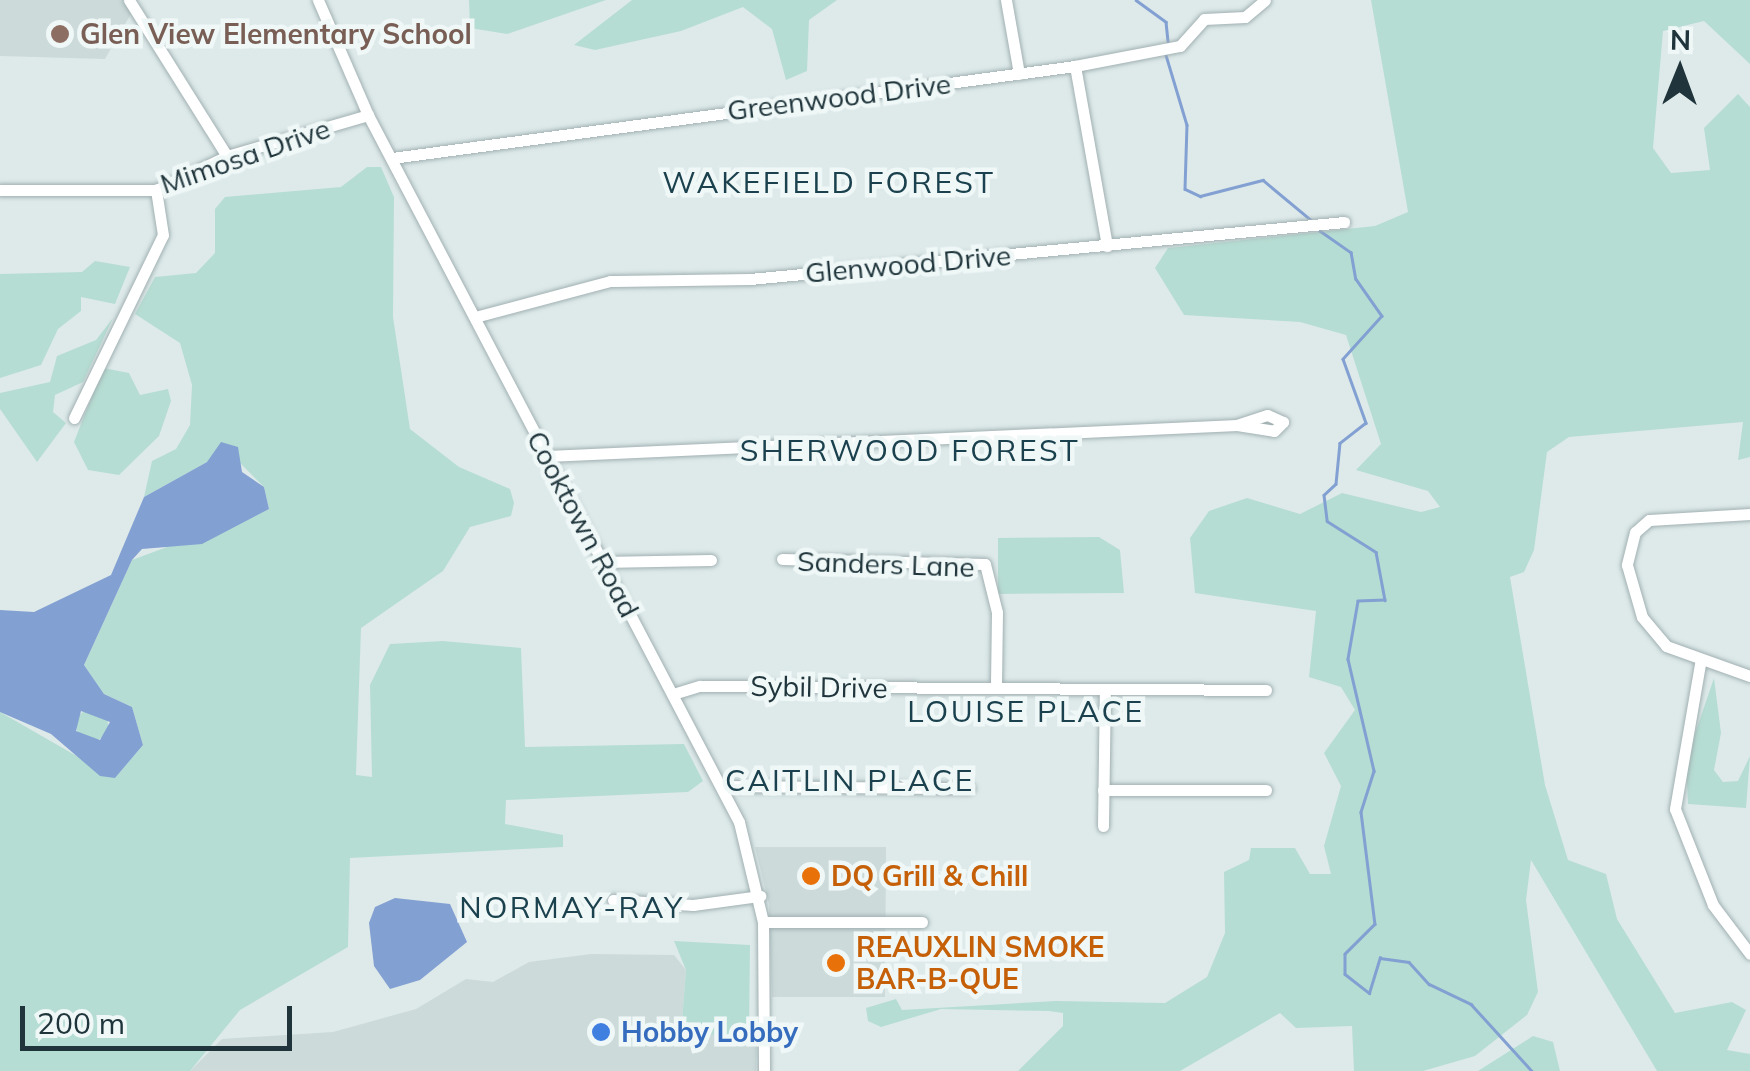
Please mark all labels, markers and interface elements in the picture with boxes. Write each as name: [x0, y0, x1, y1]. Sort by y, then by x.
place label: Glen View Elementary School: [80, 17, 472, 51]
north arrow: [1630, 20, 1730, 120]
text: N: [1670, 22, 1691, 57]
marker: Glen View Elementary School: [49, 23, 71, 45]
street label: Greenwood Drive: [725, 67, 953, 127]
street label: Mimosa Drive: [156, 111, 334, 201]
district label: WAKEFIELD FOREST: [662, 164, 996, 200]
street label: Glenwood Drive: [804, 238, 1012, 290]
street label: Cooktown Road: [520, 425, 646, 623]
district label: SHERWOOD FOREST: [740, 432, 1080, 468]
street label: Sanders Lane: [797, 544, 975, 584]
street label: Sybil Drive: [750, 669, 888, 705]
district label: LOUISE PLACE: [907, 693, 1145, 729]
district label: CAITLIN PLACE: [725, 762, 975, 798]
place label: DQ Grill & Chill: [831, 859, 1028, 893]
marker: DQ Grill & Chill: [800, 865, 822, 887]
district label: NORMAY-RAY: [459, 889, 685, 925]
place label: REAUXLIN SMOKE BAR-B-QUE: [856, 930, 1104, 996]
marker: REAUXLIN SMOKE BAR-B-QUE: [825, 952, 847, 974]
scale bar: [25, 986, 298, 1048]
text: 200 m: [37, 1004, 125, 1042]
place label: Hobby Lobby: [621, 1015, 798, 1049]
marker: Hobby Lobby: [590, 1021, 612, 1043]

